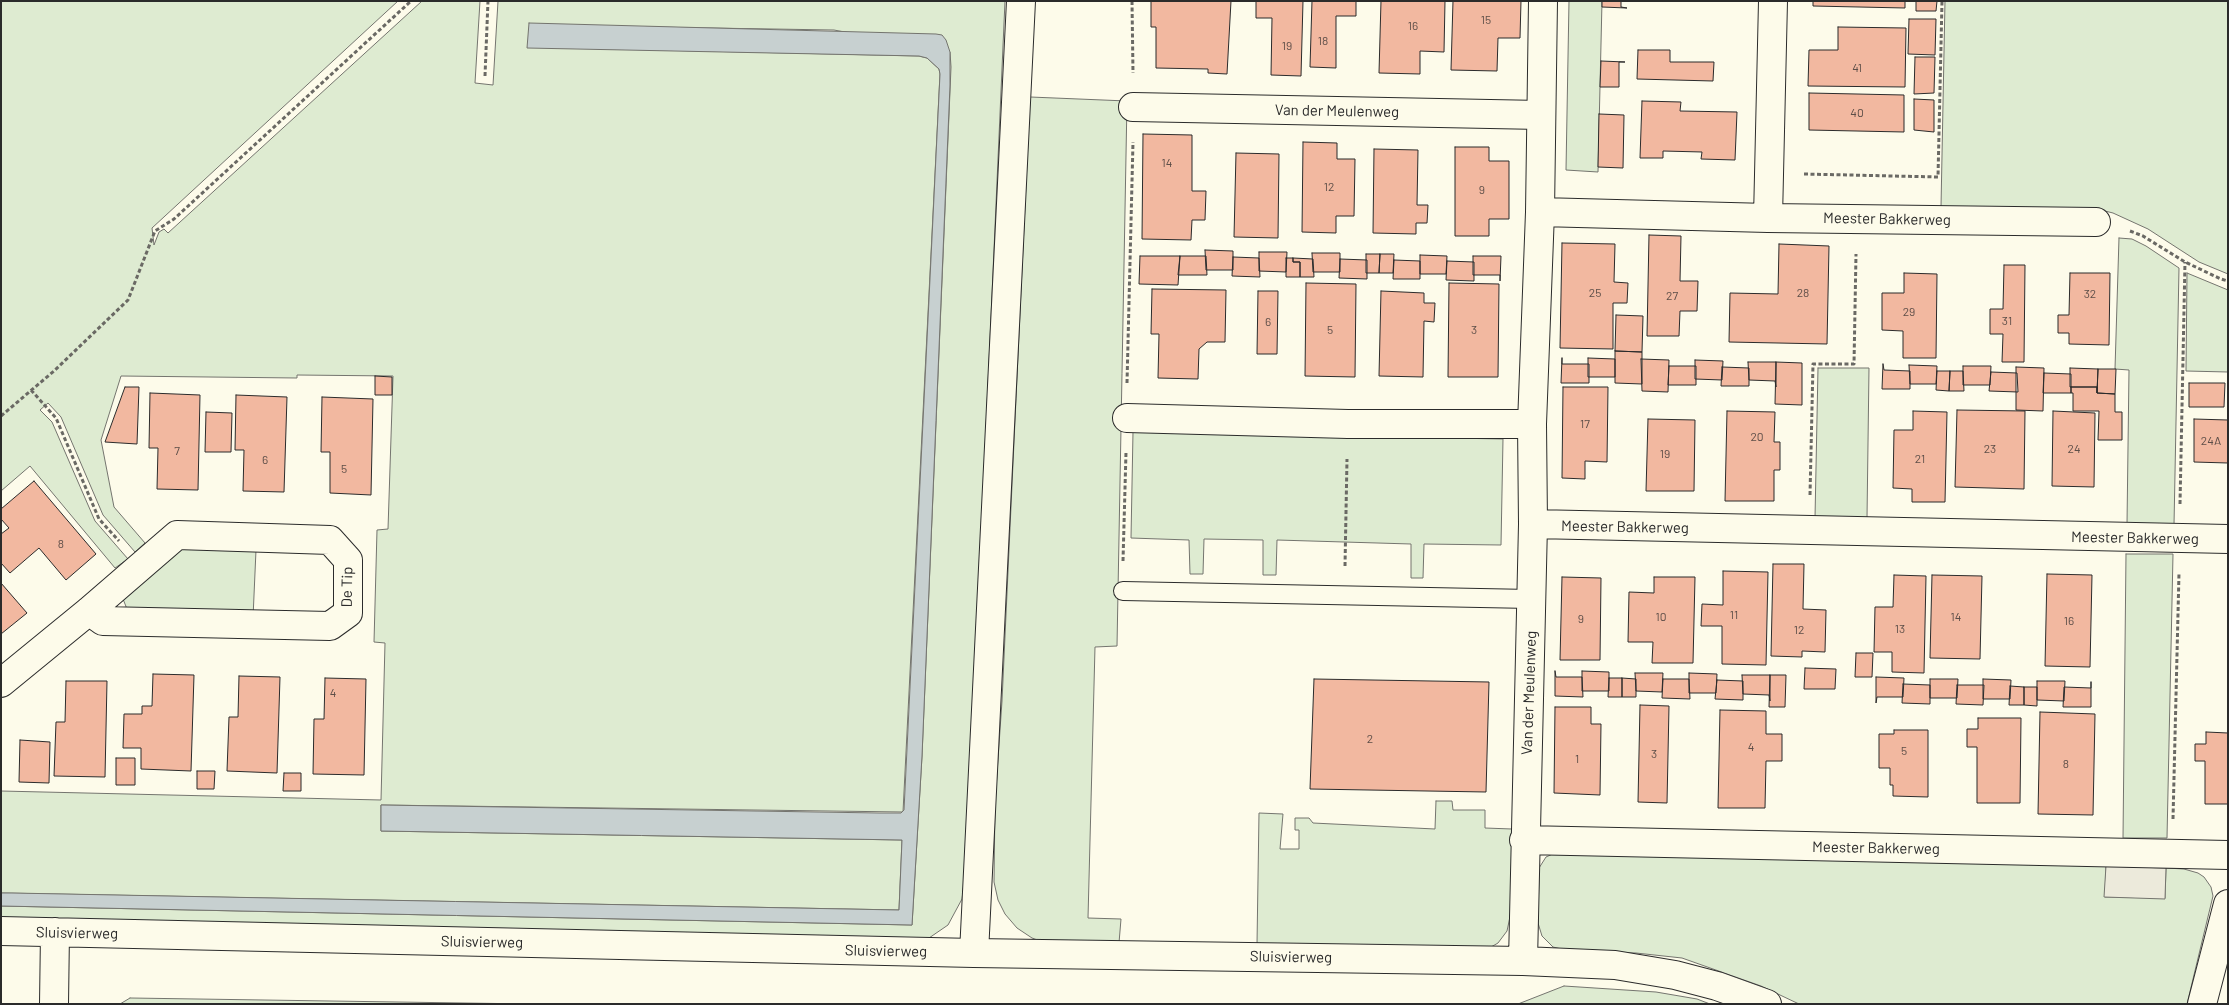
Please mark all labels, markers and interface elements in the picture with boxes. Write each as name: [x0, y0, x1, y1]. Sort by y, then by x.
house number: 15: [1481, 13, 1491, 27]
house number: 16: [1408, 19, 1418, 33]
house number: 18: [1318, 34, 1328, 48]
house number: 19: [1282, 39, 1292, 53]
house number: 41: [1852, 61, 1862, 75]
street label: Van der Meulenweg: [1275, 101, 1399, 121]
house number: 40: [1850, 106, 1864, 120]
house number: 14: [1162, 156, 1172, 170]
house number: 12: [1324, 180, 1334, 194]
house number: 9: [1479, 183, 1485, 197]
street label: Meester Bakkerweg: [1823, 209, 1951, 229]
house number: 25: [1589, 286, 1601, 300]
house number: 28: [1797, 286, 1809, 300]
house number: 32: [2084, 287, 2096, 301]
house number: 27: [1666, 289, 1678, 303]
house number: 29: [1903, 305, 1915, 319]
house number: 31: [2002, 314, 2012, 328]
house number: 6: [1265, 315, 1271, 329]
house number: 5: [1327, 323, 1333, 337]
house number: 3: [1471, 323, 1477, 337]
house number: 17: [1580, 417, 1590, 431]
house number: 20: [1750, 430, 1764, 444]
house number: 24A: [2201, 434, 2221, 448]
house number: 23: [1984, 442, 1996, 456]
house number: 24: [2067, 442, 2081, 456]
house number: 7: [174, 444, 180, 458]
house number: 19: [1660, 447, 1670, 461]
house number: 21: [1915, 452, 1925, 466]
house number: 6: [262, 453, 268, 467]
house number: 5: [341, 462, 347, 476]
street label: Meester Bakkerweg: [1561, 517, 1689, 537]
street label: Meester Bakkerweg: [2071, 528, 2199, 548]
house number: 8: [58, 537, 64, 551]
street label: De Tip: [338, 566, 356, 608]
house number: 11: [1730, 608, 1738, 622]
house number: 10: [1656, 610, 1666, 624]
house number: 14: [1951, 610, 1961, 624]
house number: 9: [1578, 612, 1584, 626]
house number: 16: [2064, 614, 2074, 628]
house number: 13: [1895, 622, 1905, 636]
house number: 12: [1794, 623, 1804, 637]
street label: Van der Meulenweg: [1518, 631, 1540, 755]
house number: 4: [330, 686, 336, 700]
house number: 2: [1367, 732, 1373, 746]
house number: 4: [1748, 740, 1754, 754]
house number: 5: [1901, 744, 1907, 758]
house number: 3: [1651, 747, 1657, 761]
house number: 1: [1575, 752, 1579, 766]
house number: 8: [2063, 757, 2069, 771]
street label: Meester Bakkerweg: [1812, 838, 1940, 858]
street label: Sluisvierweg: [36, 923, 118, 943]
street label: Sluisvierweg: [441, 932, 523, 952]
street label: Sluisvierweg: [845, 941, 927, 961]
street label: Sluisvierweg: [1250, 947, 1332, 967]

